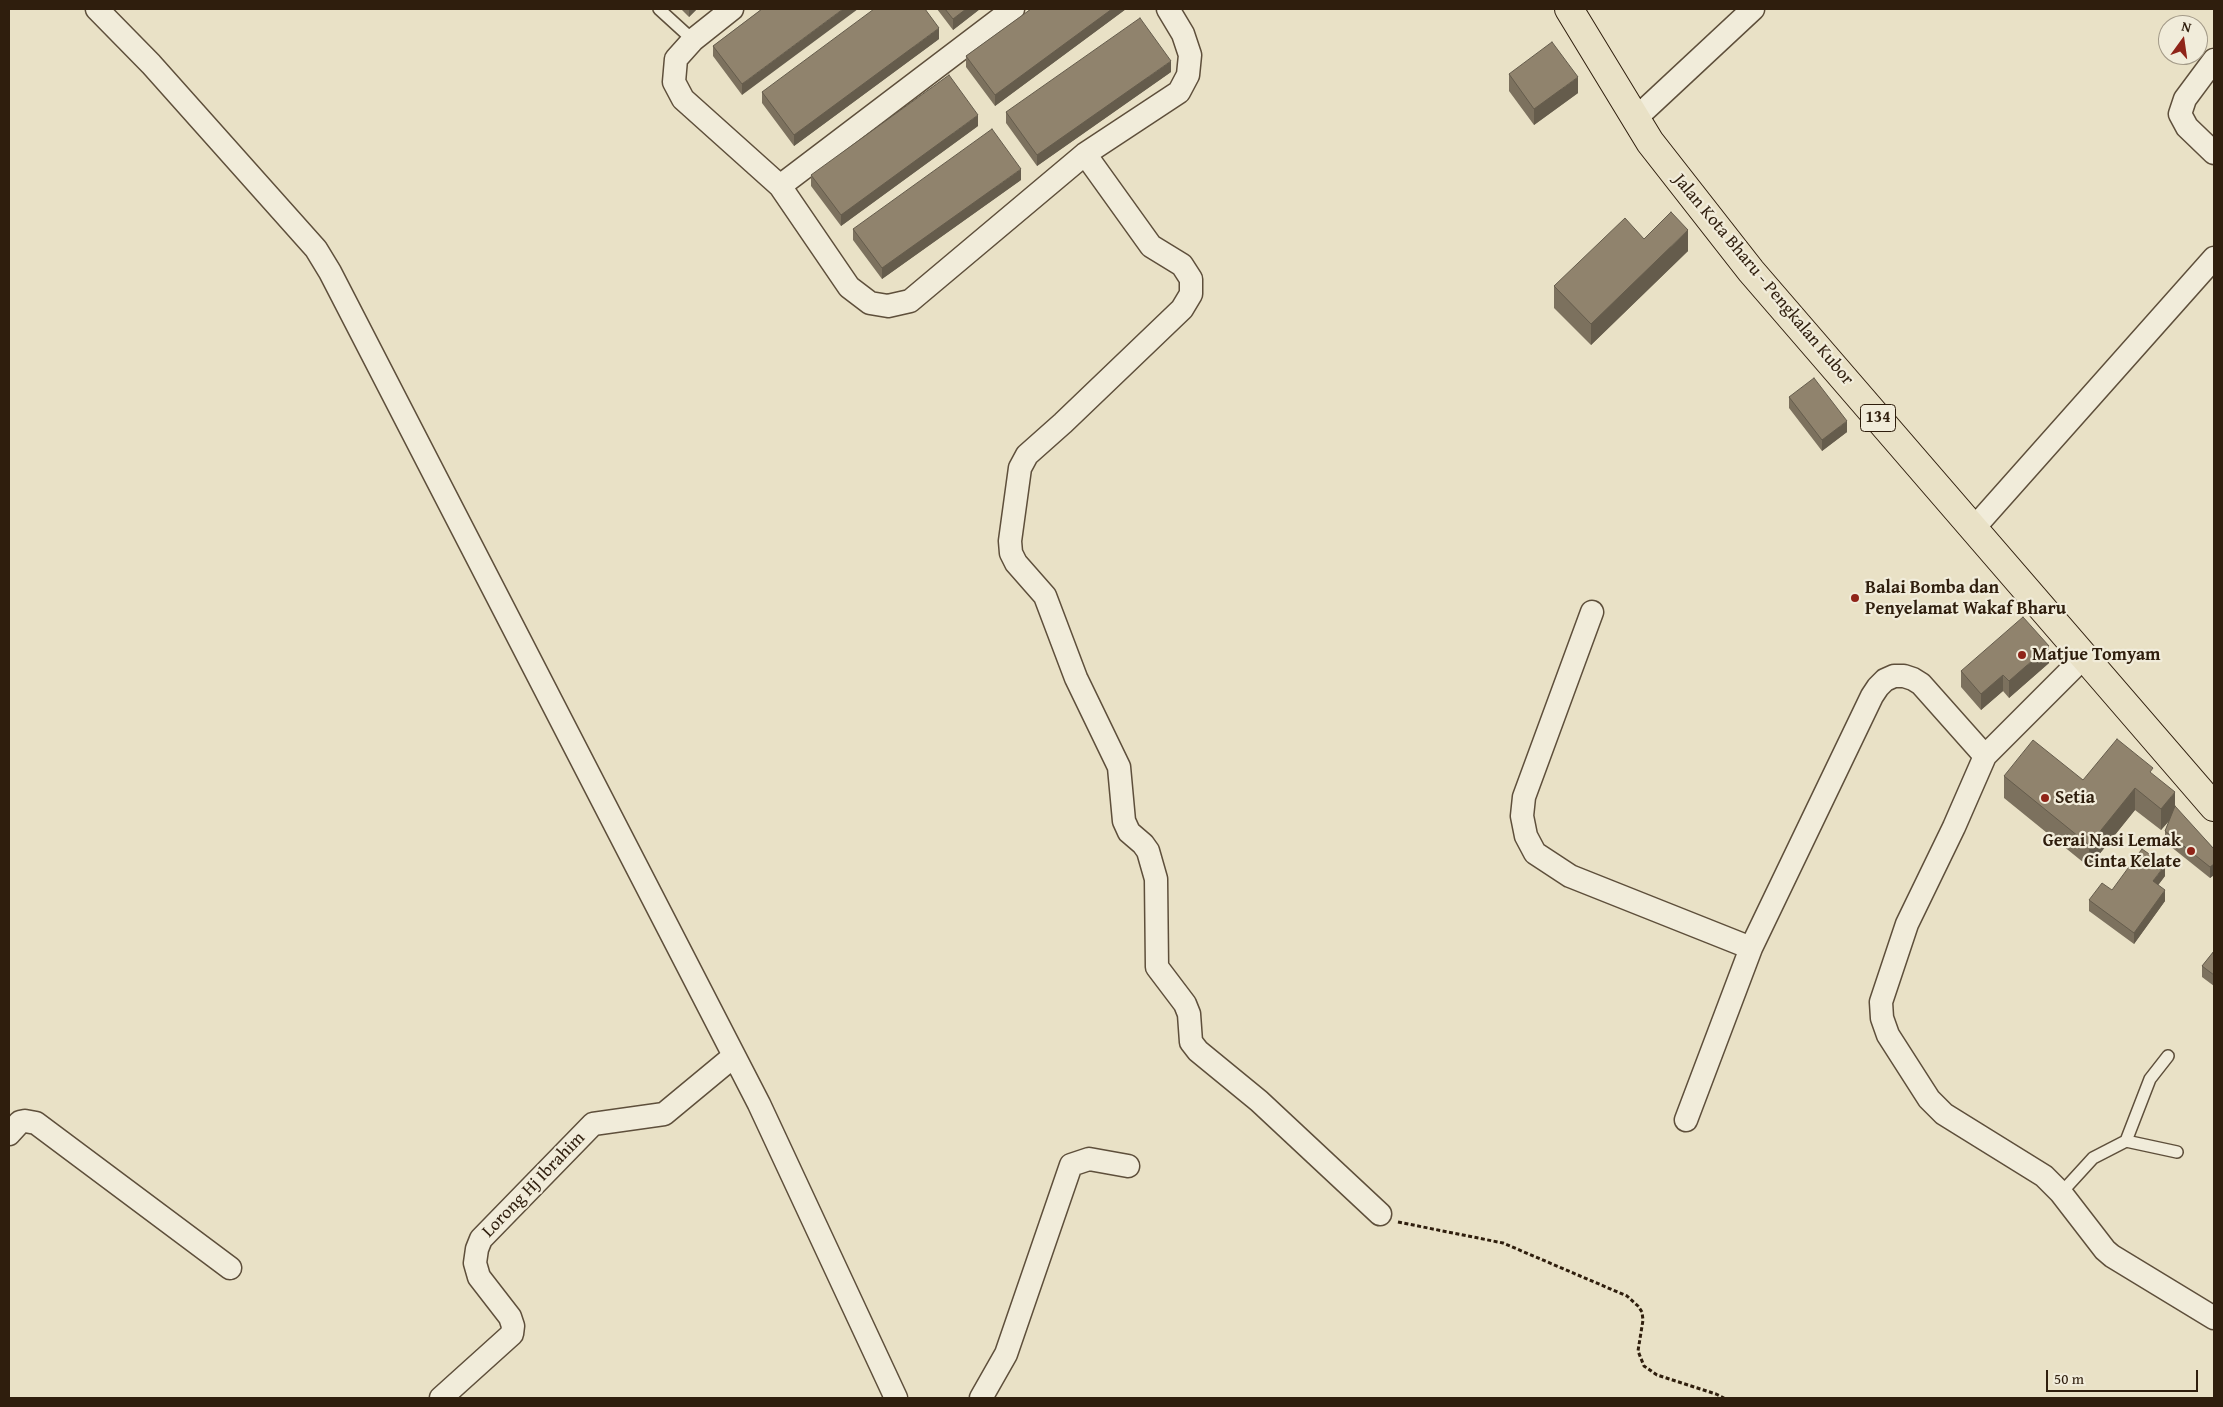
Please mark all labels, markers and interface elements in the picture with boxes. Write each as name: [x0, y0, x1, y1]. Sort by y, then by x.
north arrow: [2158, 15, 2208, 65]
text: N: [2179, 16, 2193, 37]
street label: Jalan Kota Bharu - Pengkalan Kubor: [1668, 170, 1858, 390]
road number: 134: [1860, 404, 1896, 432]
place label: Balai Bomba dan Penyelamat Wakaf Bharu: [1865, 577, 2066, 620]
marker: Balai Bomba dan Penyelamat Wakaf Bharu: [1849, 592, 1861, 604]
place label: Matjue Tomyam: [2032, 644, 2161, 666]
marker: Matjue Tomyam: [2016, 649, 2028, 661]
place label: Setia: [2055, 787, 2095, 809]
marker: Setia: [2039, 792, 2051, 804]
place label: Gerai Nasi Lemak Cinta Kelate: [2043, 830, 2181, 872]
marker: Gerai Nasi Lemak Cinta Kelate: [2185, 845, 2197, 857]
street label: Lorong Hj Ibrahim: [478, 1128, 590, 1242]
scale bar: [2048, 1360, 2200, 1392]
text: 50 m: [2054, 1368, 2084, 1389]

